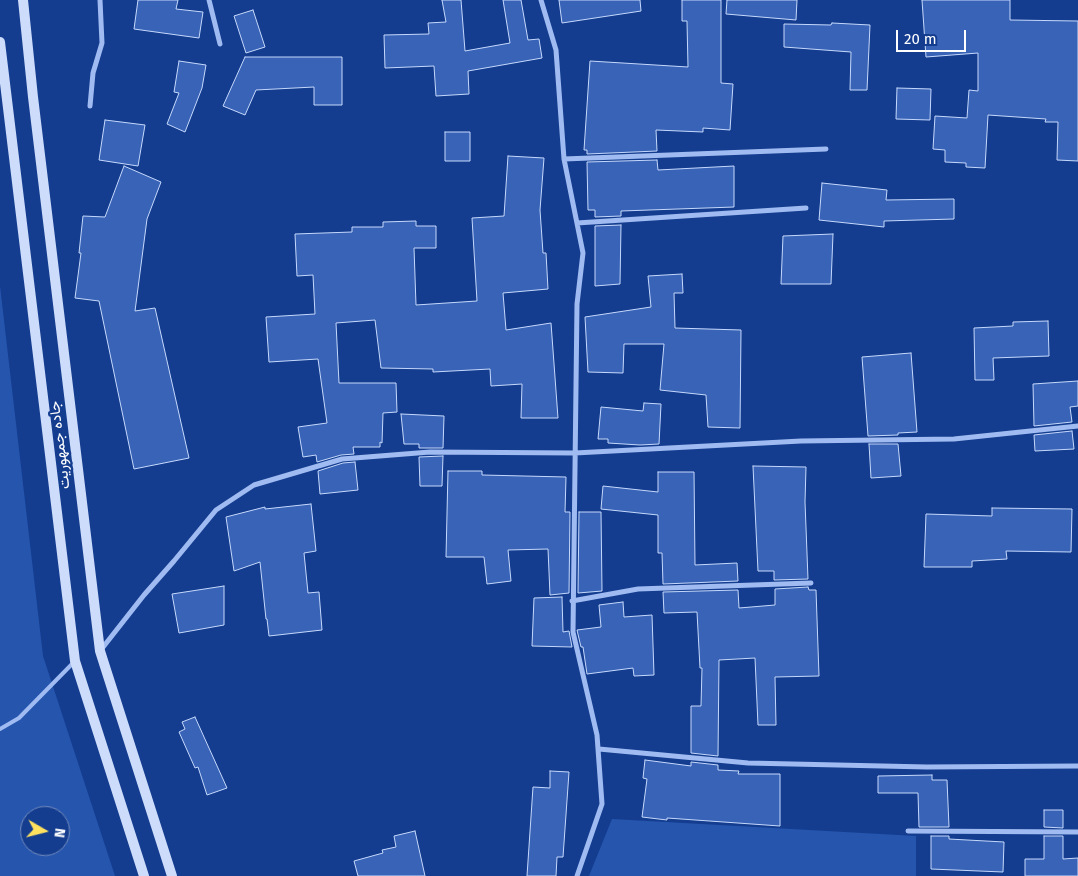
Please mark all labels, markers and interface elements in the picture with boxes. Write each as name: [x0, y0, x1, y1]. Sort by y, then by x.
scale bar: [898, 20, 968, 52]
text: 20 m: [904, 30, 937, 48]
street label: جاده جمهوریت: [46, 400, 74, 490]
north arrow: [20, 806, 70, 856]
text: N: [50, 827, 68, 839]

